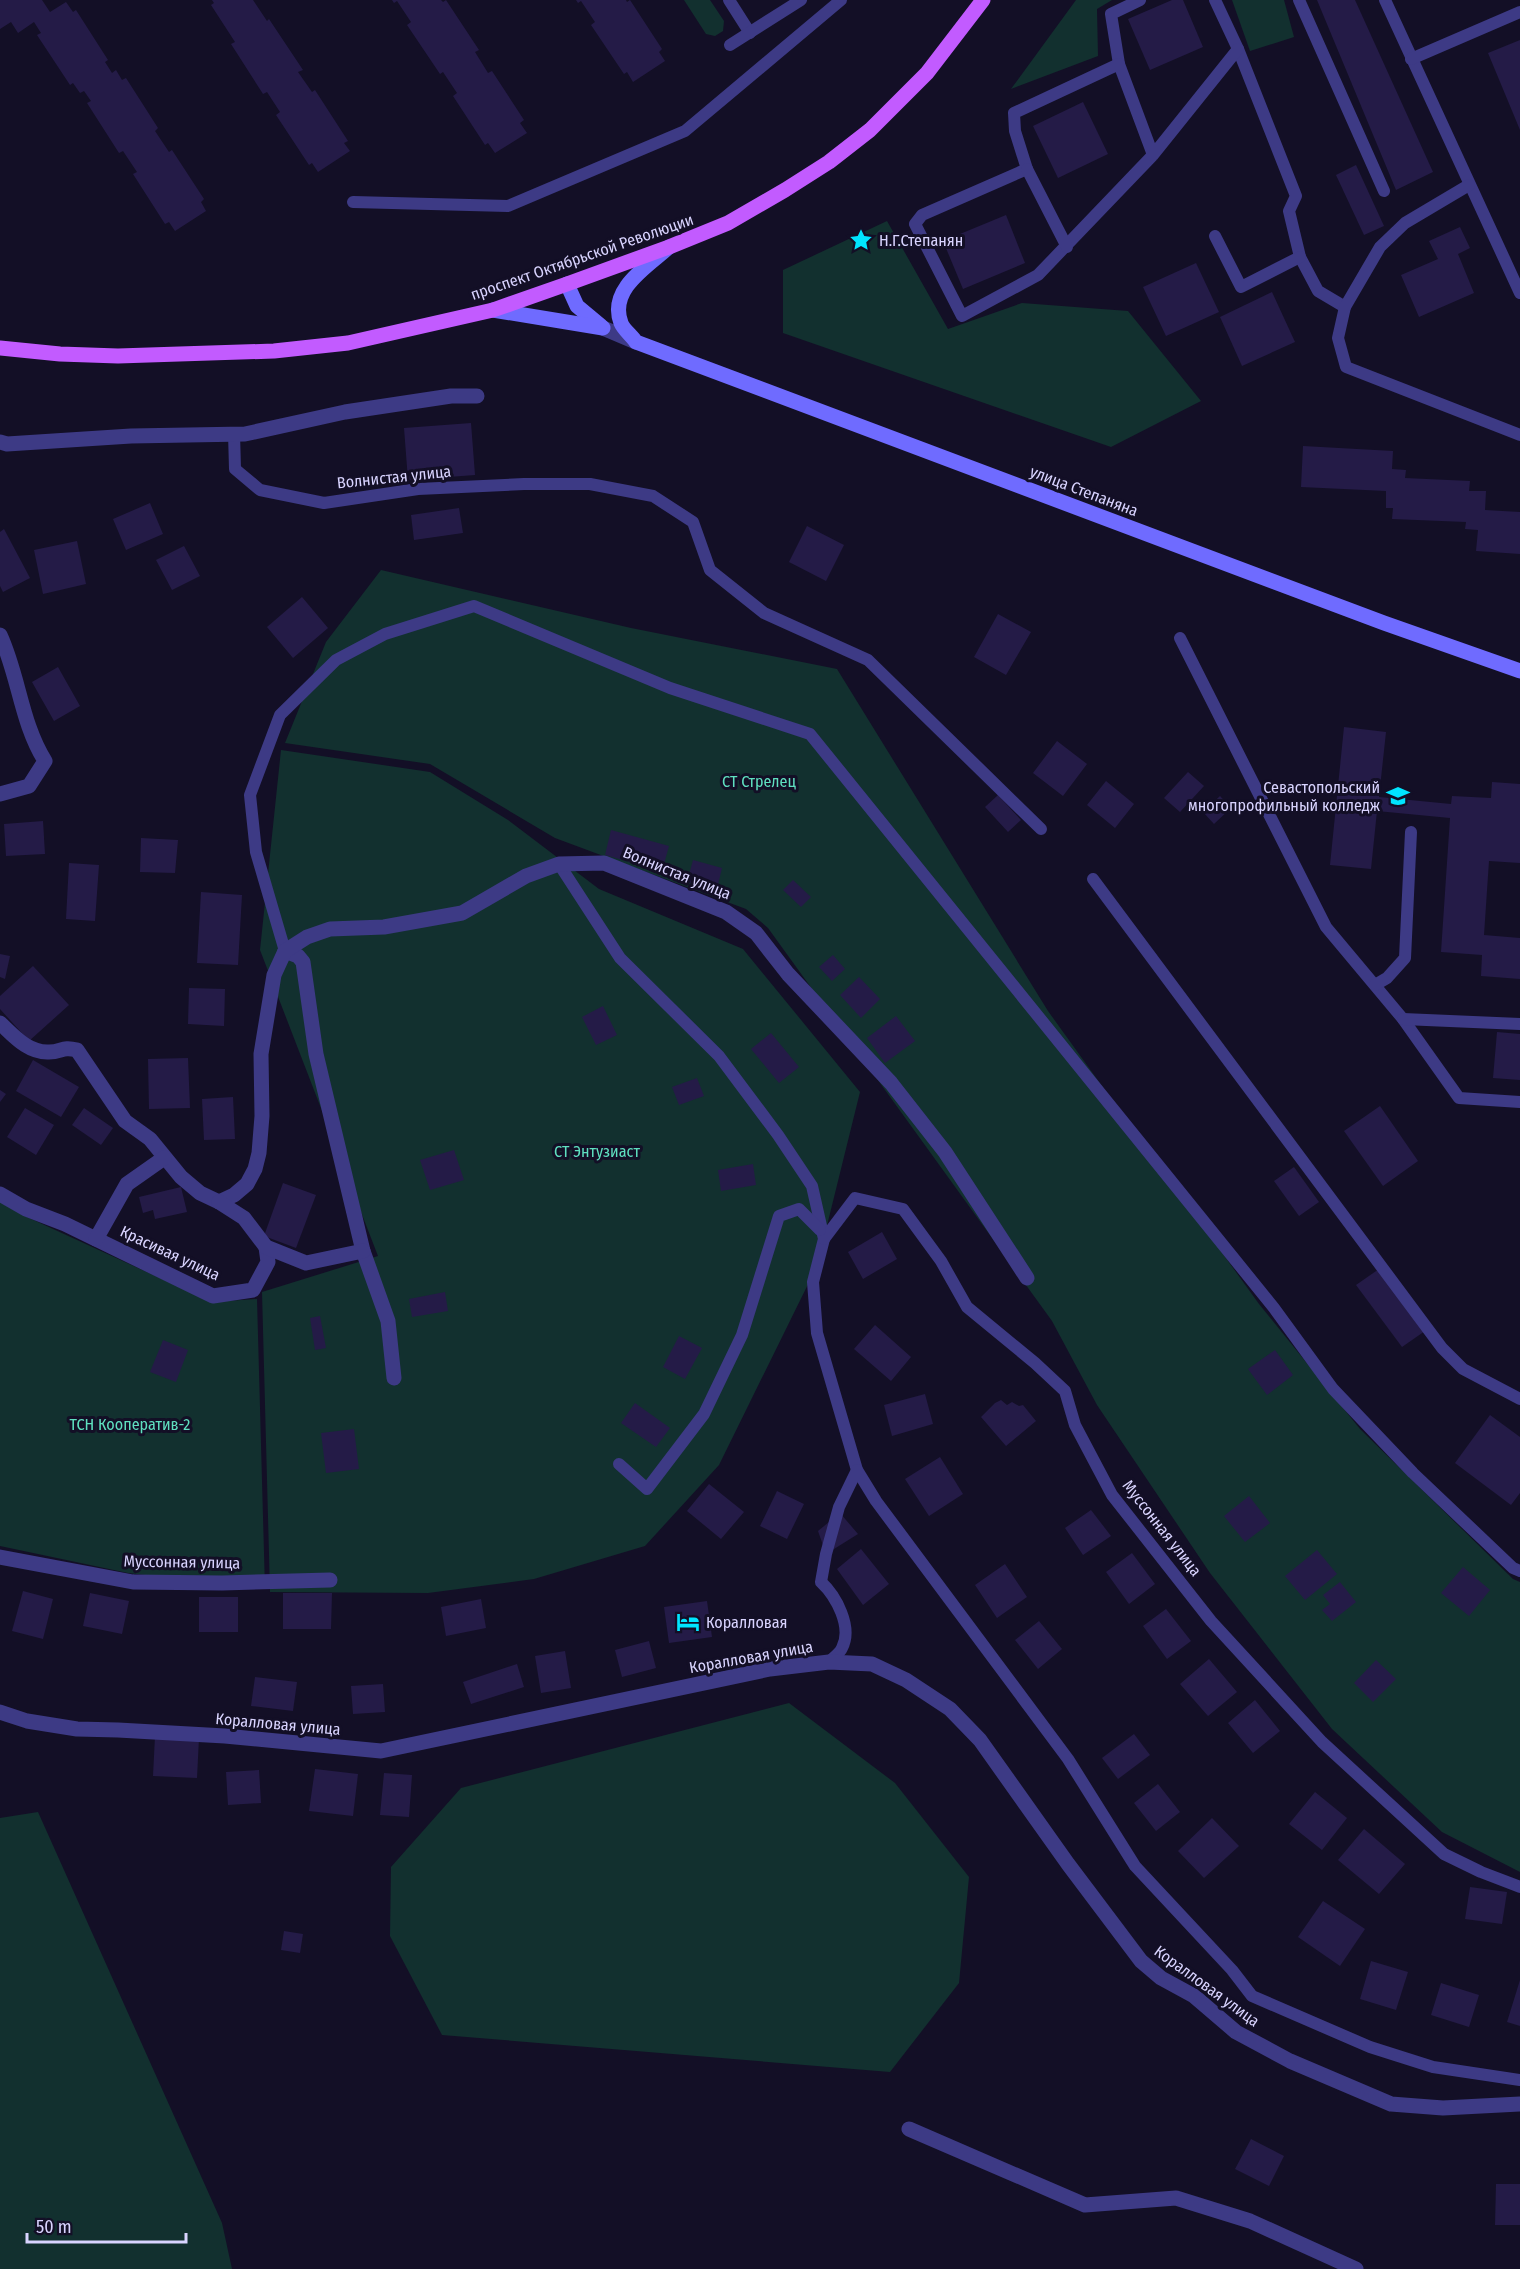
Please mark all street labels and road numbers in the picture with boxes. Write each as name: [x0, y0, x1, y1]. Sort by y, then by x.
street label: проспект Октябрьской Революции: [468, 210, 696, 304]
street label: Волнистая улица: [336, 462, 452, 492]
street label: улица Степаняна: [1027, 462, 1141, 520]
street label: Волнистая улица: [620, 843, 734, 903]
street label: Красивая улица: [117, 1222, 223, 1284]
street label: Муссонная улица: [1119, 1476, 1205, 1580]
street label: Муссонная улица: [124, 1551, 241, 1573]
street label: Коралловая улица: [688, 1637, 815, 1677]
street label: Коралловая улица: [215, 1709, 341, 1739]
street label: Коралловая улица: [1151, 1941, 1263, 2031]

